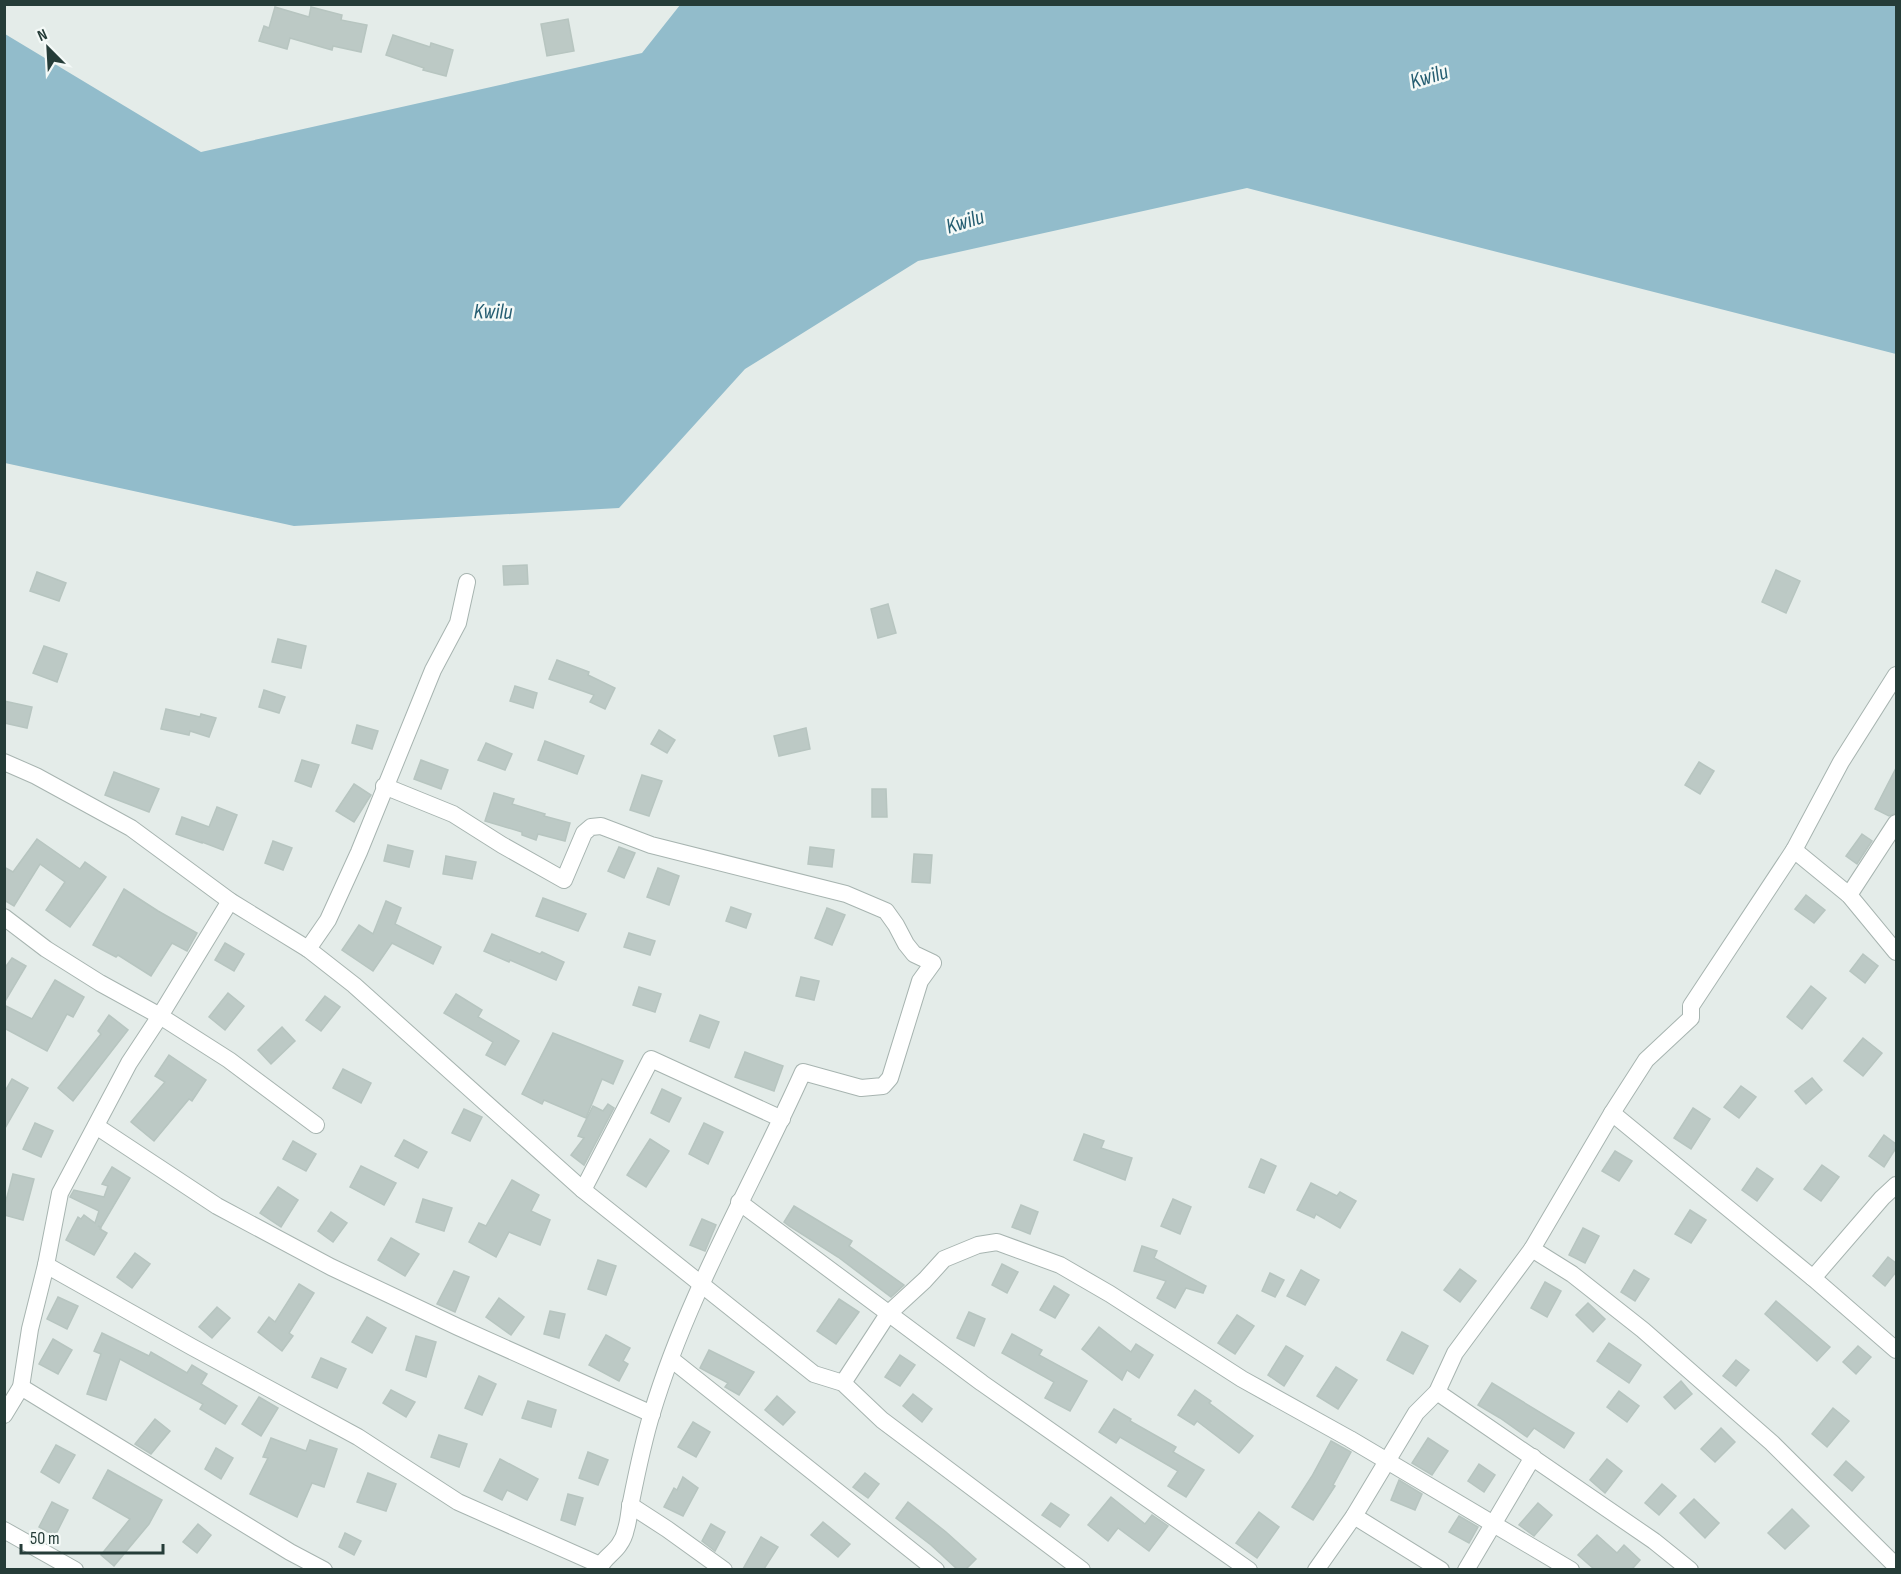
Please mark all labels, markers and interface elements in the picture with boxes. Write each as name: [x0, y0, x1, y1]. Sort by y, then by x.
north arrow: [18, 18, 78, 78]
text: N: [35, 25, 50, 46]
water label: Kwilu: [1407, 58, 1451, 96]
water label: Kwilu: [943, 203, 987, 241]
water label: Kwilu: [473, 298, 513, 326]
scale bar: [21, 1517, 164, 1555]
text: 50 m: [30, 1528, 60, 1549]

